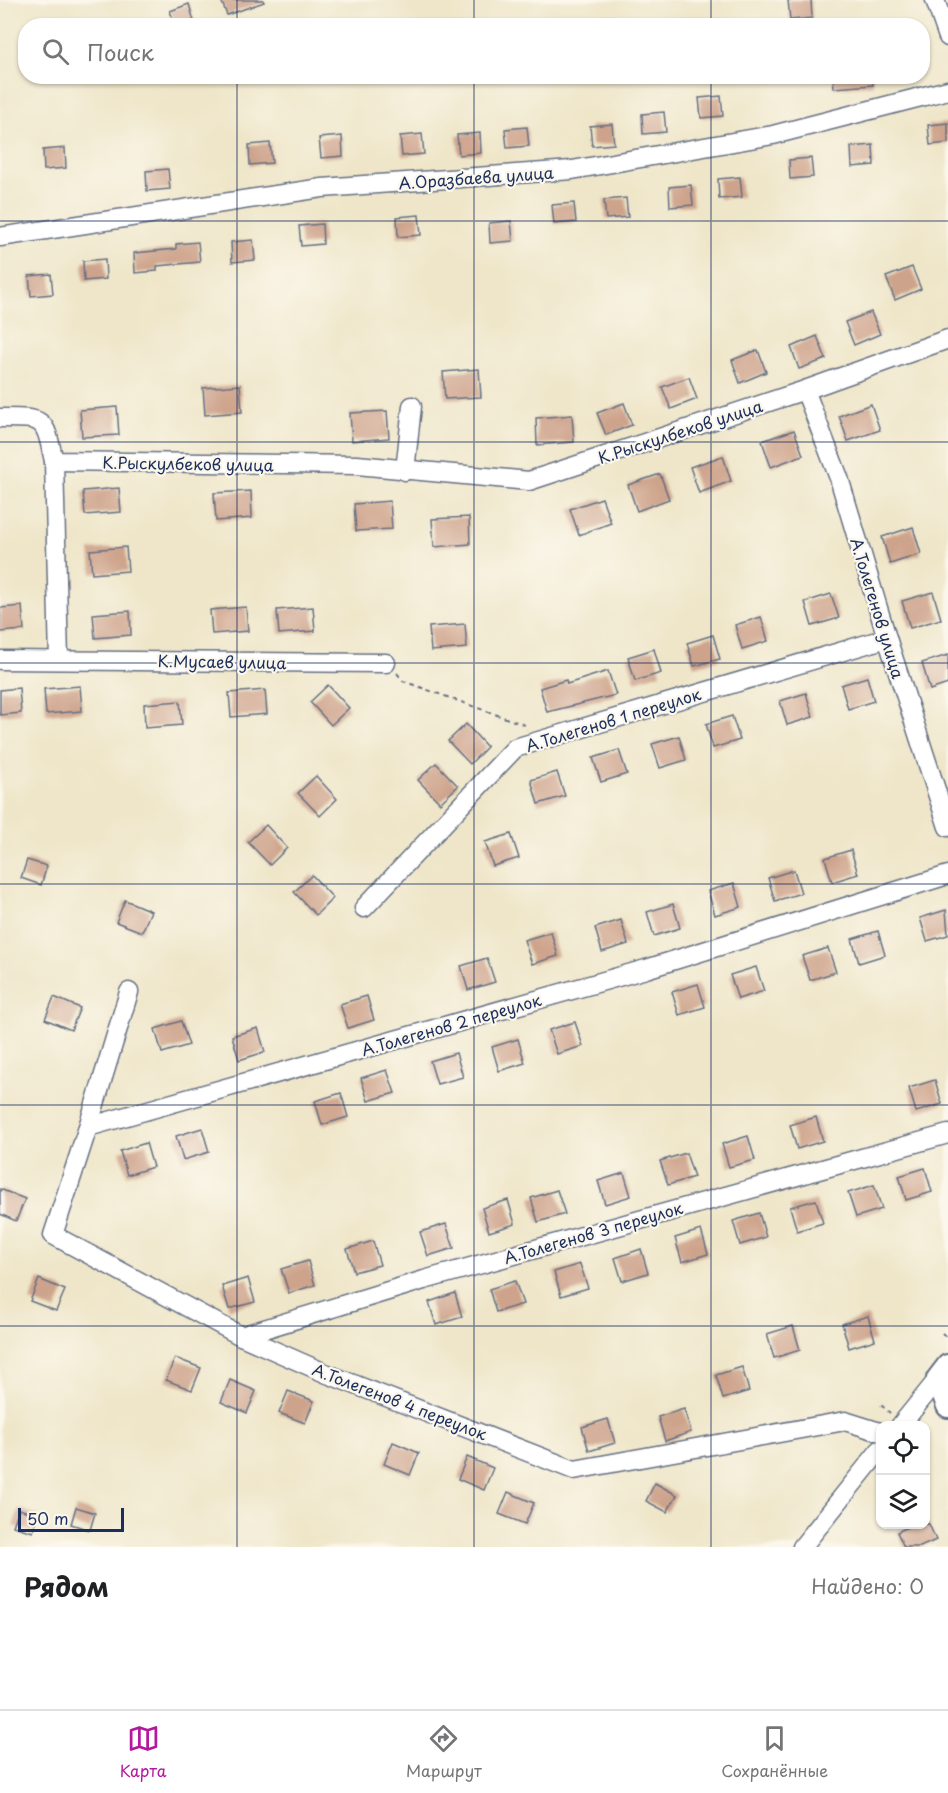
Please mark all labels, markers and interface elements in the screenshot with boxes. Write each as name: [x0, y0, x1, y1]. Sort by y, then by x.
search box: [18, 18, 930, 84]
icon: search: [39, 35, 72, 68]
text: Поиск: [87, 35, 154, 68]
street label: А.Оразбаева улица: [398, 160, 554, 194]
street label: К.Рыскулбеков улица: [595, 393, 765, 469]
street label: К.Рыскулбеков улица: [102, 450, 274, 476]
street label: А.Толегенов улица: [845, 535, 911, 681]
street label: К.Мусаев улица: [157, 648, 287, 674]
street label: А.Толегенов 1 переулок: [523, 681, 704, 757]
street label: А.Толегенов 2 переулок: [358, 987, 544, 1061]
street label: А.Толегенов 3 переулок: [501, 1195, 686, 1269]
street label: А.Толегенов 4 переулок: [309, 1357, 491, 1446]
map controls: [876, 1421, 930, 1529]
button: locate: [876, 1421, 930, 1475]
button: layers: [876, 1475, 930, 1529]
scale bar: [18, 1505, 124, 1532]
text: 50 m: [27, 1506, 68, 1530]
text: Рядом: [24, 1567, 109, 1606]
text: Найдено: 0: [811, 1571, 924, 1601]
tab: Карта: [120, 1722, 167, 1782]
tab: Маршрут: [406, 1722, 482, 1782]
tab: Сохранённые: [721, 1722, 828, 1782]

